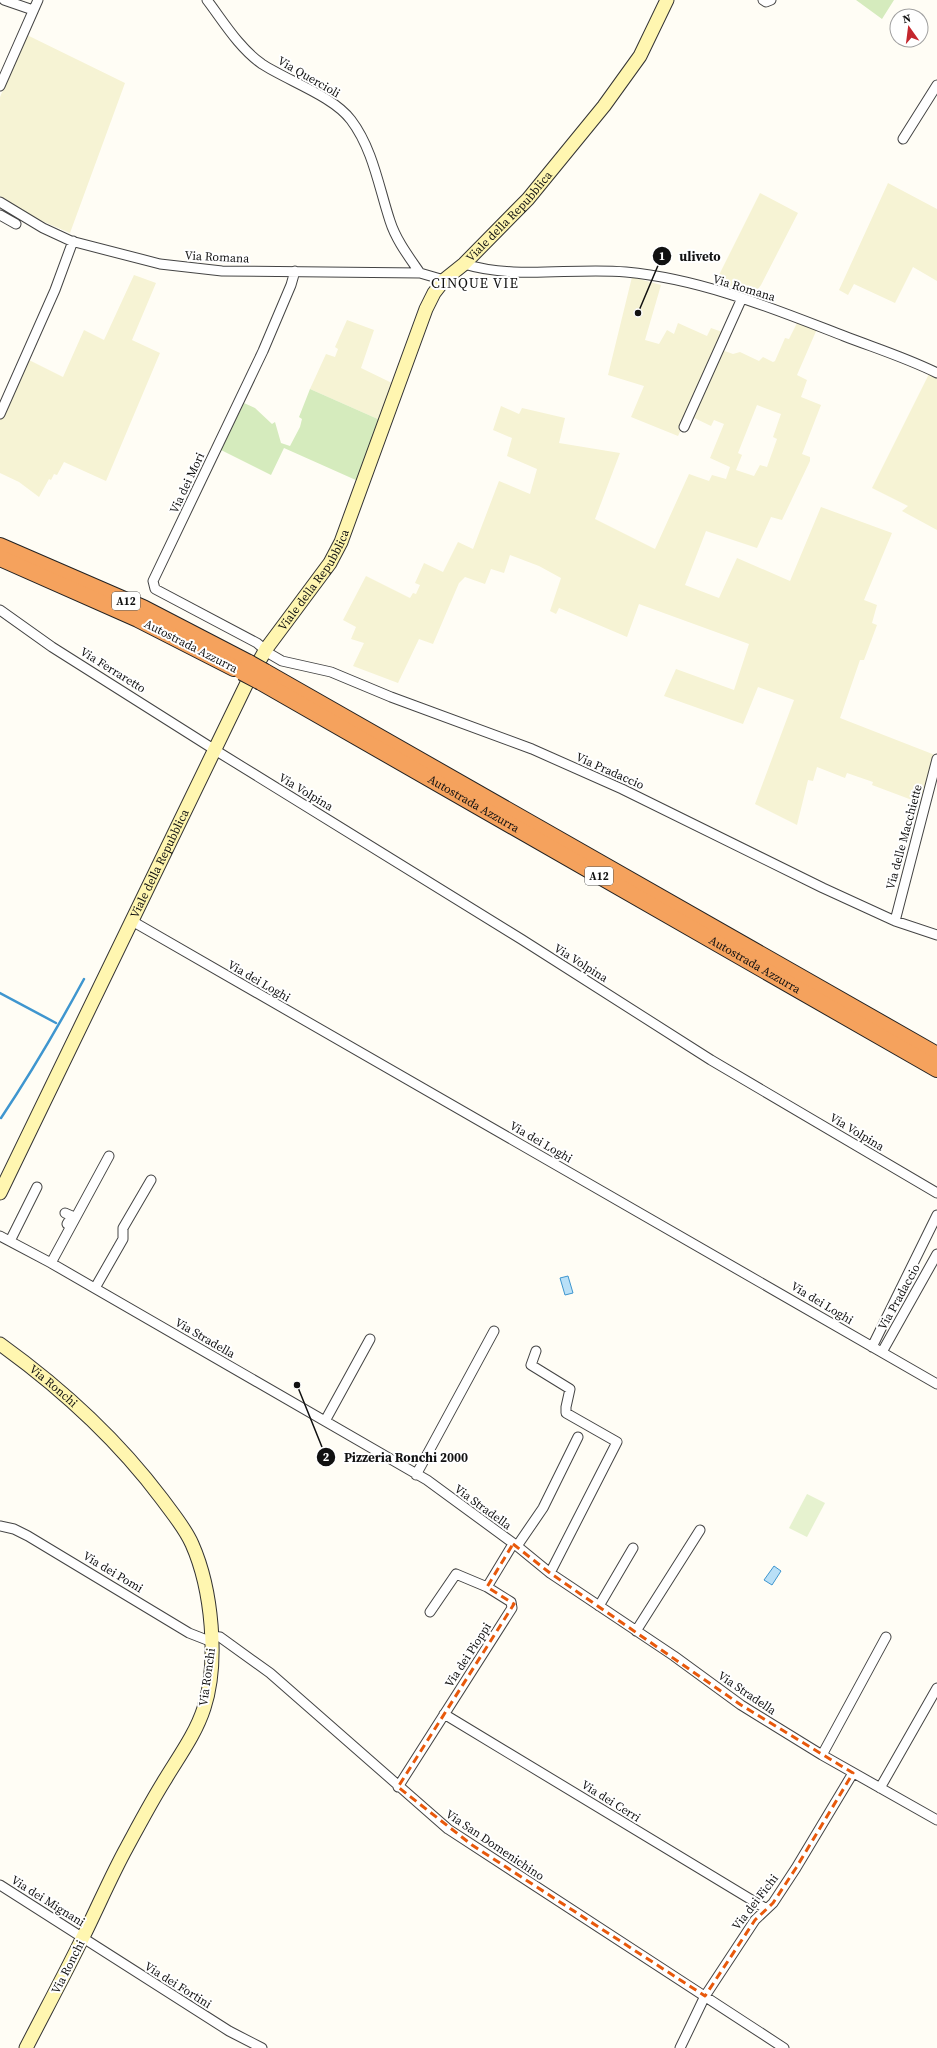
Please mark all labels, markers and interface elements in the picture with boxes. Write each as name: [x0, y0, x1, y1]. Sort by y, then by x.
north arrow: [889, 8, 929, 48]
text: N: [901, 11, 912, 27]
street label: Via Quercioli: [275, 53, 344, 102]
street label: Viale della Repubblica: [463, 167, 556, 265]
callout: uliveto: [652, 244, 729, 269]
street label: Via Romana: [184, 247, 251, 267]
text: 1: [659, 248, 665, 264]
text: uliveto: [679, 248, 721, 265]
street label: Via Romana: [711, 271, 778, 305]
district label: CINQUE VIE: [431, 273, 519, 293]
street label: Via dei Mori: [166, 450, 208, 516]
street label: Viale della Repubblica: [274, 526, 353, 634]
road number: A12: [112, 592, 140, 610]
street label: Autostrada Azzurra: [141, 615, 241, 677]
street label: Via Ferraretto: [77, 643, 149, 697]
street label: Via Pradaccio: [573, 749, 647, 793]
street label: Via Volpina: [276, 769, 337, 815]
street label: Autostrada Azzurra: [425, 771, 523, 837]
street label: Via delle Macchiette: [882, 783, 926, 891]
street label: Viale della Repubblica: [126, 806, 193, 921]
road number: A12: [585, 867, 613, 885]
street label: Autostrada Azzurra: [706, 932, 804, 998]
street label: Via Volpina: [551, 940, 612, 986]
street label: Via dei Loghi: [225, 957, 294, 1006]
street label: Via Volpina: [827, 1109, 888, 1155]
street label: Via dei Loghi: [507, 1118, 576, 1167]
street label: Via Pradaccio: [874, 1261, 924, 1333]
street label: Via dei Loghi: [788, 1278, 857, 1328]
street label: Via Stradella: [172, 1314, 239, 1362]
street label: Via Ronchi: [26, 1361, 81, 1411]
callout: Pizzeria Ronchi 2000: [316, 1445, 476, 1470]
text: 2: [323, 1449, 330, 1465]
text: Pizzeria Ronchi 2000: [344, 1449, 468, 1466]
street label: Via Stradella: [451, 1481, 516, 1534]
street label: Via dei Pomi: [80, 1548, 146, 1596]
street label: Via dei Pioppi: [441, 1619, 495, 1690]
street label: Via Ronchi: [195, 1647, 219, 1707]
street label: Via Stradella: [715, 1668, 780, 1719]
street label: Via dei Cerri: [578, 1776, 644, 1826]
street label: Via San Domenichino: [443, 1806, 548, 1884]
street label: Via dei Fichi: [728, 1871, 782, 1933]
street label: Via dei Mignani: [8, 1872, 88, 1930]
street label: Via Ronchi: [48, 1937, 89, 1997]
street label: Via dei Fortini: [141, 1958, 215, 2012]

